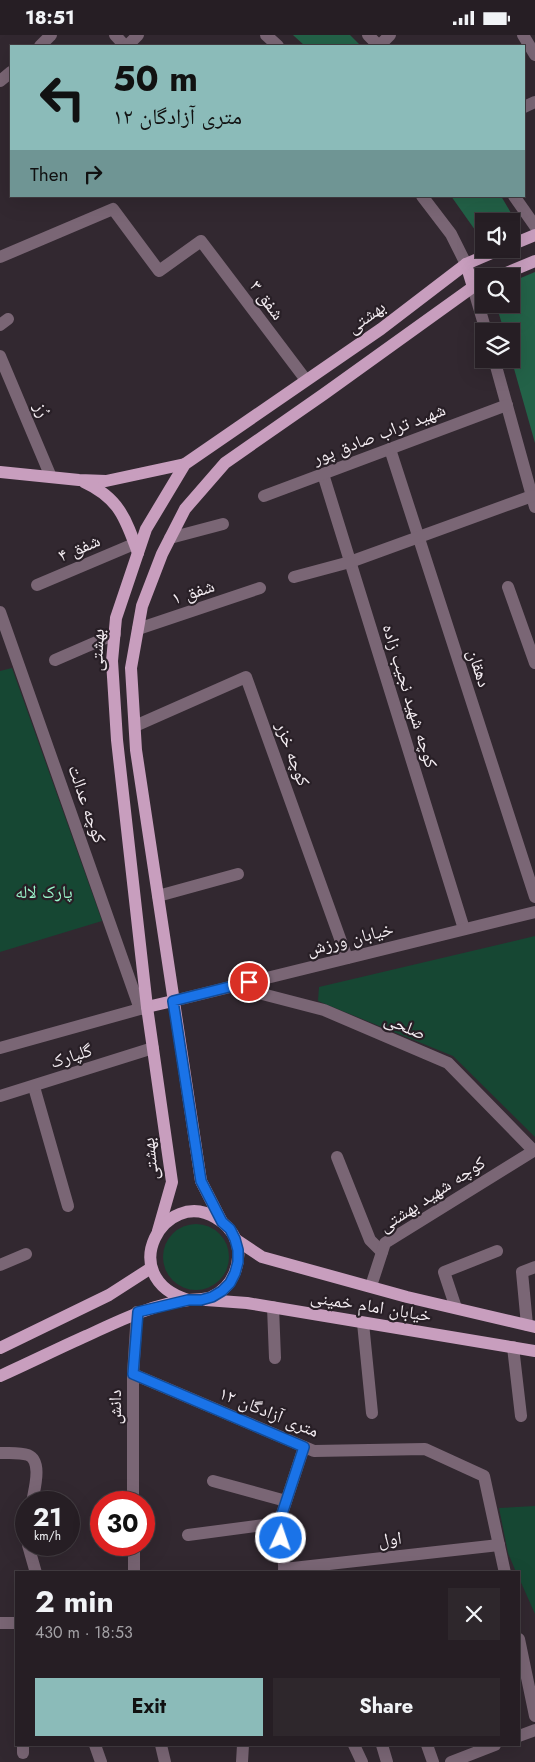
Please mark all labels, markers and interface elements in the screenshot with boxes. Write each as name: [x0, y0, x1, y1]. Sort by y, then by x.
text: 18:51: [25, 4, 75, 31]
text: 50 m: [113, 54, 198, 104]
icon: left: [30, 65, 95, 130]
text: ۱۲ متری آزادگان: [113, 100, 242, 132]
icon: right: [79, 160, 107, 188]
text: Then: [30, 161, 69, 188]
map controls: [475, 213, 520, 368]
button: sound: [475, 213, 520, 258]
button: search: [475, 268, 520, 313]
street label: شفق ۳: [243, 275, 291, 325]
street label: بهشتی: [341, 294, 391, 340]
button: layers: [475, 323, 520, 368]
street label: شهید تراب صادق پور: [308, 397, 449, 472]
street label: رُز: [27, 398, 57, 422]
street label: شفق ۴: [54, 527, 104, 569]
street label: شفق ۱: [168, 573, 218, 611]
street label: کوچه شهید نجیب زاده: [376, 621, 444, 772]
street label: بهشتی: [83, 628, 111, 672]
street label: دهقان: [461, 646, 497, 690]
street label: کوچه خزر: [269, 717, 317, 790]
street label: کوچه عدالت: [61, 761, 113, 847]
park label: پارک لاله: [15, 879, 73, 905]
street label: خیابان ورزش: [304, 916, 396, 962]
pin: [228, 961, 270, 1003]
icon: arrive: [235, 968, 263, 996]
street label: صلحی: [380, 1006, 430, 1046]
street label: گلپارک: [47, 1037, 96, 1075]
street label: بهشتی: [135, 1136, 165, 1182]
street label: کوچه شهید بهشتی: [374, 1149, 491, 1238]
street label: خیابان امام خمینی: [309, 1284, 433, 1328]
street label: ۱۲ متری آزادگان: [215, 1380, 323, 1444]
street label: دانش: [102, 1390, 128, 1425]
speed limit sign: 30: [90, 1491, 155, 1556]
text: 21: [33, 1499, 62, 1535]
position arrow: [254, 1511, 306, 1563]
street label: اول: [377, 1525, 403, 1553]
text: km/h: [34, 1527, 61, 1545]
text: 2 min: [35, 1580, 114, 1623]
button: close: [448, 1588, 500, 1640]
text: 430 m · 18:53: [35, 1621, 133, 1644]
button: Exit: [35, 1678, 263, 1736]
button: Share: [273, 1678, 500, 1736]

